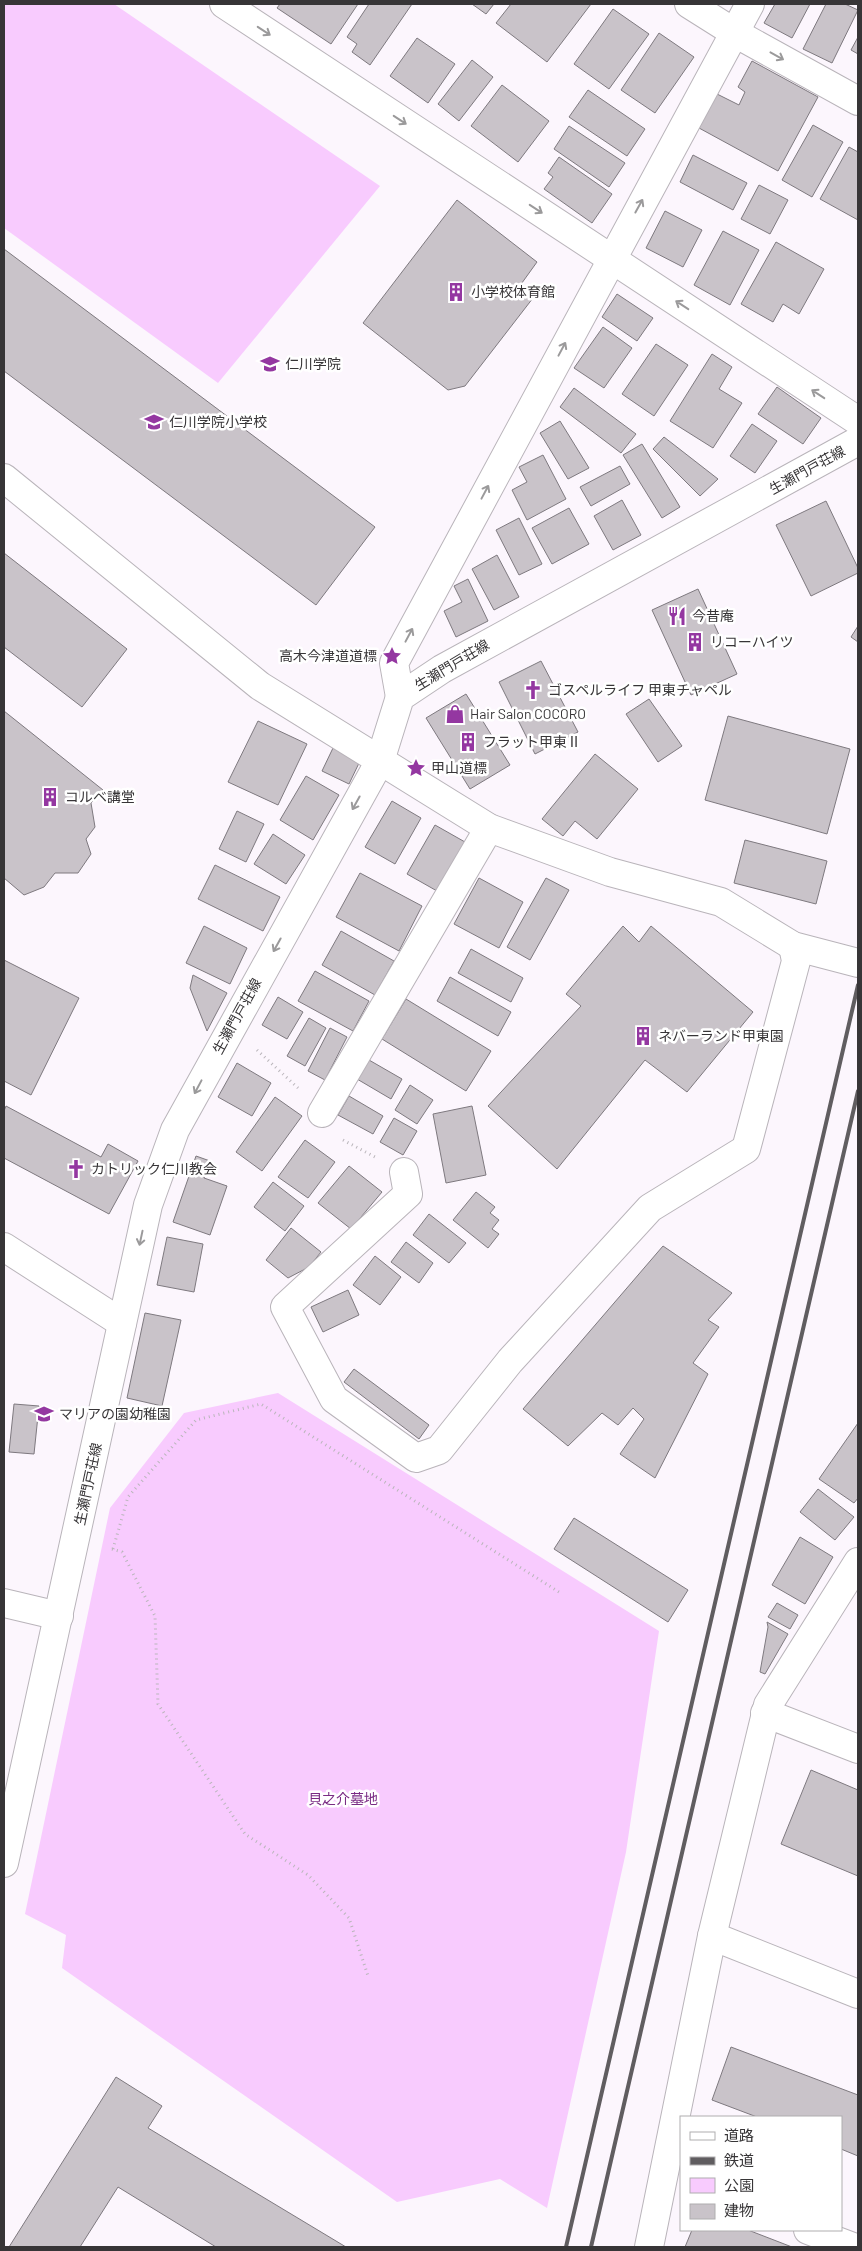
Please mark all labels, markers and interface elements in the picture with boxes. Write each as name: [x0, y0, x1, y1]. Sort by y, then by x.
one-way arrow: [257, 26, 271, 36]
one-way arrow: [770, 52, 784, 62]
one-way arrow: [393, 115, 407, 125]
one-way arrow: [635, 199, 645, 214]
one-way arrow: [529, 204, 543, 214]
building icon: 小学校体育館: [445, 281, 467, 303]
place label: 小学校体育館: [471, 283, 555, 300]
one-way arrow: [675, 299, 689, 309]
one-way arrow: [558, 342, 567, 357]
school or university icon: 仁川学院: [259, 353, 281, 375]
place label: 仁川学院: [285, 355, 341, 372]
one-way arrow: [811, 389, 825, 399]
school or university icon: 仁川学院小学校: [143, 411, 165, 433]
place label: 仁川学院小学校: [169, 413, 267, 430]
street label: 生瀬門戸荘線: [766, 442, 848, 497]
one-way arrow: [481, 485, 491, 500]
restaurant icon: 今昔庵: [666, 605, 688, 627]
place label: 今昔庵: [692, 607, 734, 624]
one-way arrow: [404, 628, 414, 643]
building icon: リコーハイツ: [684, 631, 706, 653]
place label: リコーハイツ: [710, 633, 793, 650]
street label: 生瀬門戸荘線: [411, 636, 492, 693]
place icon: 高木今津道道標: [381, 645, 403, 667]
place label: 高木今津道道標: [279, 647, 377, 664]
church icon: ゴスペルライフ 甲東チャペル: [522, 679, 544, 701]
place label: ゴスペルライフ 甲東チャペル: [548, 681, 732, 698]
shop icon: Hair Salon COCORO: [444, 703, 466, 725]
place label: Hair Salon COCORO: [470, 705, 586, 722]
building icon: フラット甲東Ⅱ: [457, 731, 479, 753]
place label: フラット甲東Ⅱ: [483, 733, 581, 750]
place icon: 甲山道標: [405, 757, 427, 779]
place label: 甲山道標: [431, 759, 487, 776]
building icon: コルベ講堂: [39, 786, 61, 808]
place label: コルベ講堂: [65, 788, 135, 805]
one-way arrow: [351, 795, 361, 810]
one-way arrow: [271, 937, 281, 951]
street label: 生瀬門戸荘線: [209, 975, 264, 1057]
building icon: ネバーランド甲東園: [632, 1025, 654, 1047]
place label: ネバーランド甲東園: [658, 1027, 784, 1044]
one-way arrow: [193, 1079, 202, 1094]
church icon: カトリック仁川教会: [65, 1158, 87, 1180]
place label: カトリック仁川教会: [91, 1160, 217, 1177]
one-way arrow: [136, 1230, 145, 1246]
school or university icon: マリアの園幼稚園: [33, 1403, 55, 1425]
place label: マリアの園幼稚園: [59, 1405, 171, 1422]
street label: 生瀬門戸荘線: [70, 1441, 105, 1527]
park label: 貝之介墓地: [308, 1790, 378, 1807]
legend: [680, 2116, 842, 2231]
text: 道路: [724, 2126, 754, 2144]
text: 鉄道: [724, 2151, 754, 2169]
text: 公園: [724, 2176, 754, 2194]
text: 建物: [724, 2201, 754, 2219]

